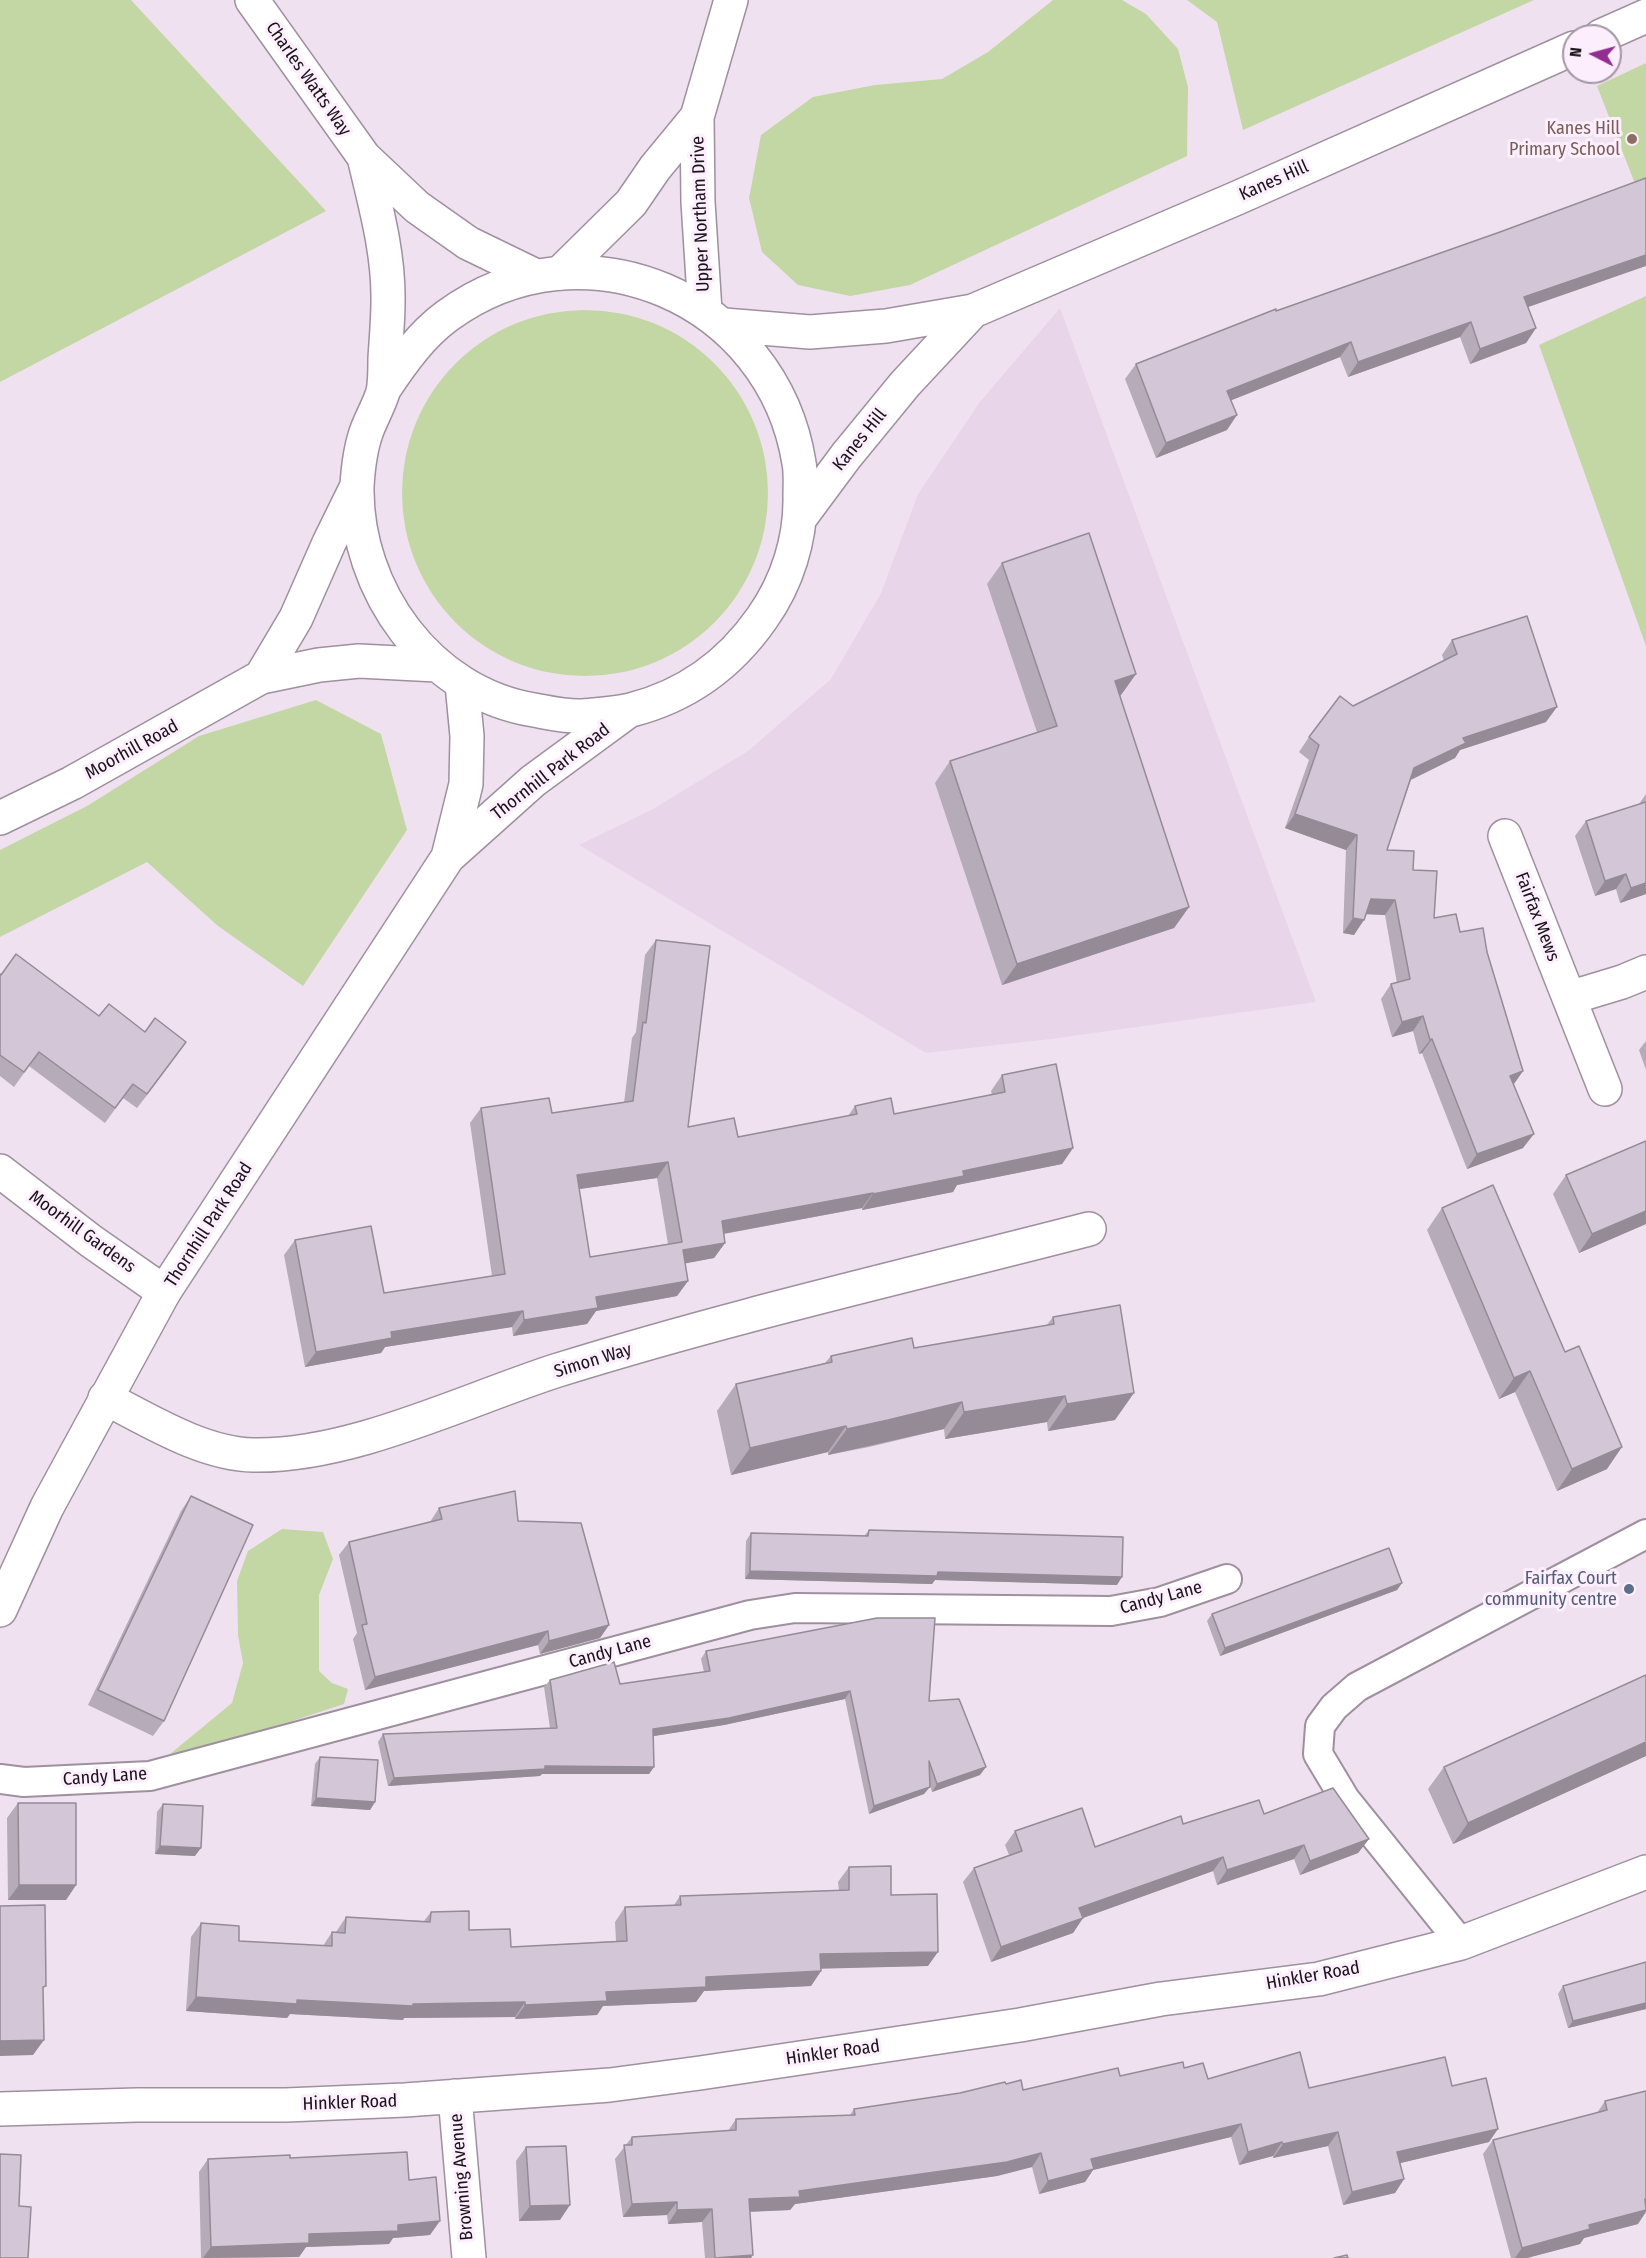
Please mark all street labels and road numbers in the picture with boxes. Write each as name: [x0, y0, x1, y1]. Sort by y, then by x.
street label: Charles Watts Way: [261, 18, 355, 140]
street label: Upper Northam Drive: [687, 136, 715, 292]
street label: Kanes Hill: [1236, 156, 1312, 206]
street label: Kanes Hill: [828, 405, 892, 475]
street label: Moorhill Road: [82, 716, 182, 784]
street label: Thornhill Park Road: [487, 719, 615, 825]
street label: Fairfax Mews: [1510, 869, 1564, 965]
street label: Thornhill Park Road: [161, 1159, 257, 1291]
street label: Moorhill Gardens: [25, 1186, 139, 1278]
street label: Simon Way: [552, 1339, 634, 1383]
street label: Candy Lane: [1118, 1577, 1204, 1619]
street label: Candy Lane: [567, 1631, 653, 1673]
street label: Candy Lane: [62, 1763, 148, 1791]
street label: Hinkler Road: [1264, 1957, 1362, 1995]
street label: Hinkler Road: [785, 2036, 881, 2070]
street label: Hinkler Road: [302, 2091, 398, 2115]
street label: Browning Avenue: [446, 2113, 478, 2241]

